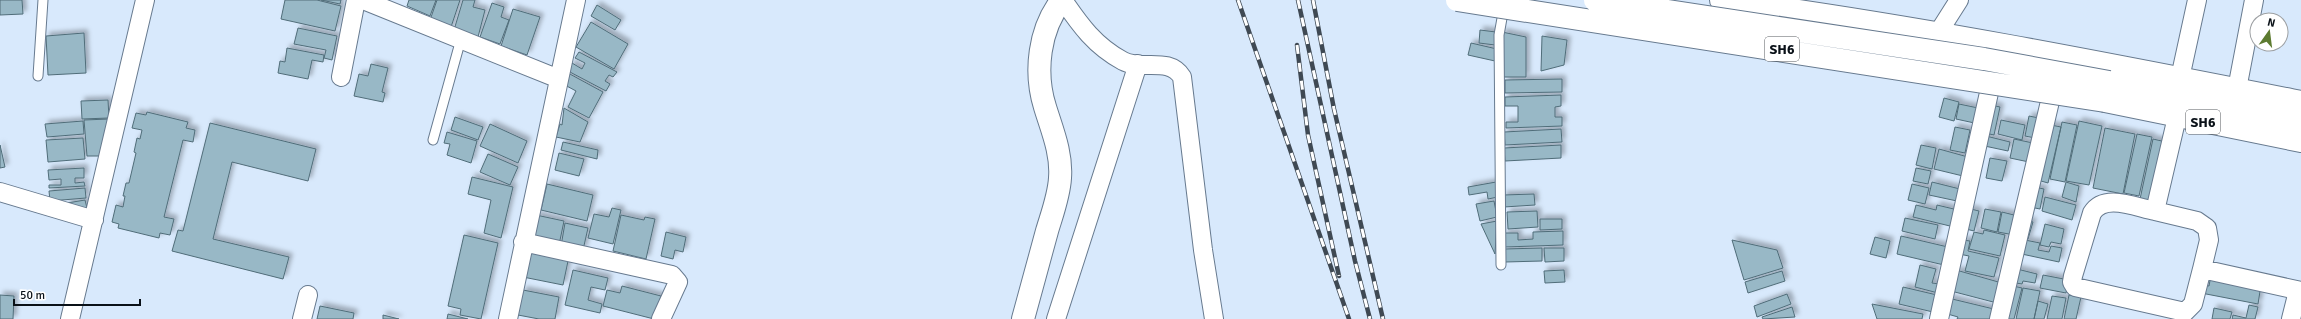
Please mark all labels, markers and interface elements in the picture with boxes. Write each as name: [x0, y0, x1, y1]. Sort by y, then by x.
north arrow: [2249, 12, 2289, 52]
text: N: [2266, 16, 2277, 30]
road number: SH6: [1765, 37, 1799, 61]
road number: SH6: [2186, 110, 2220, 134]
scale bar: [14, 281, 140, 307]
text: 50 m: [20, 288, 45, 303]

